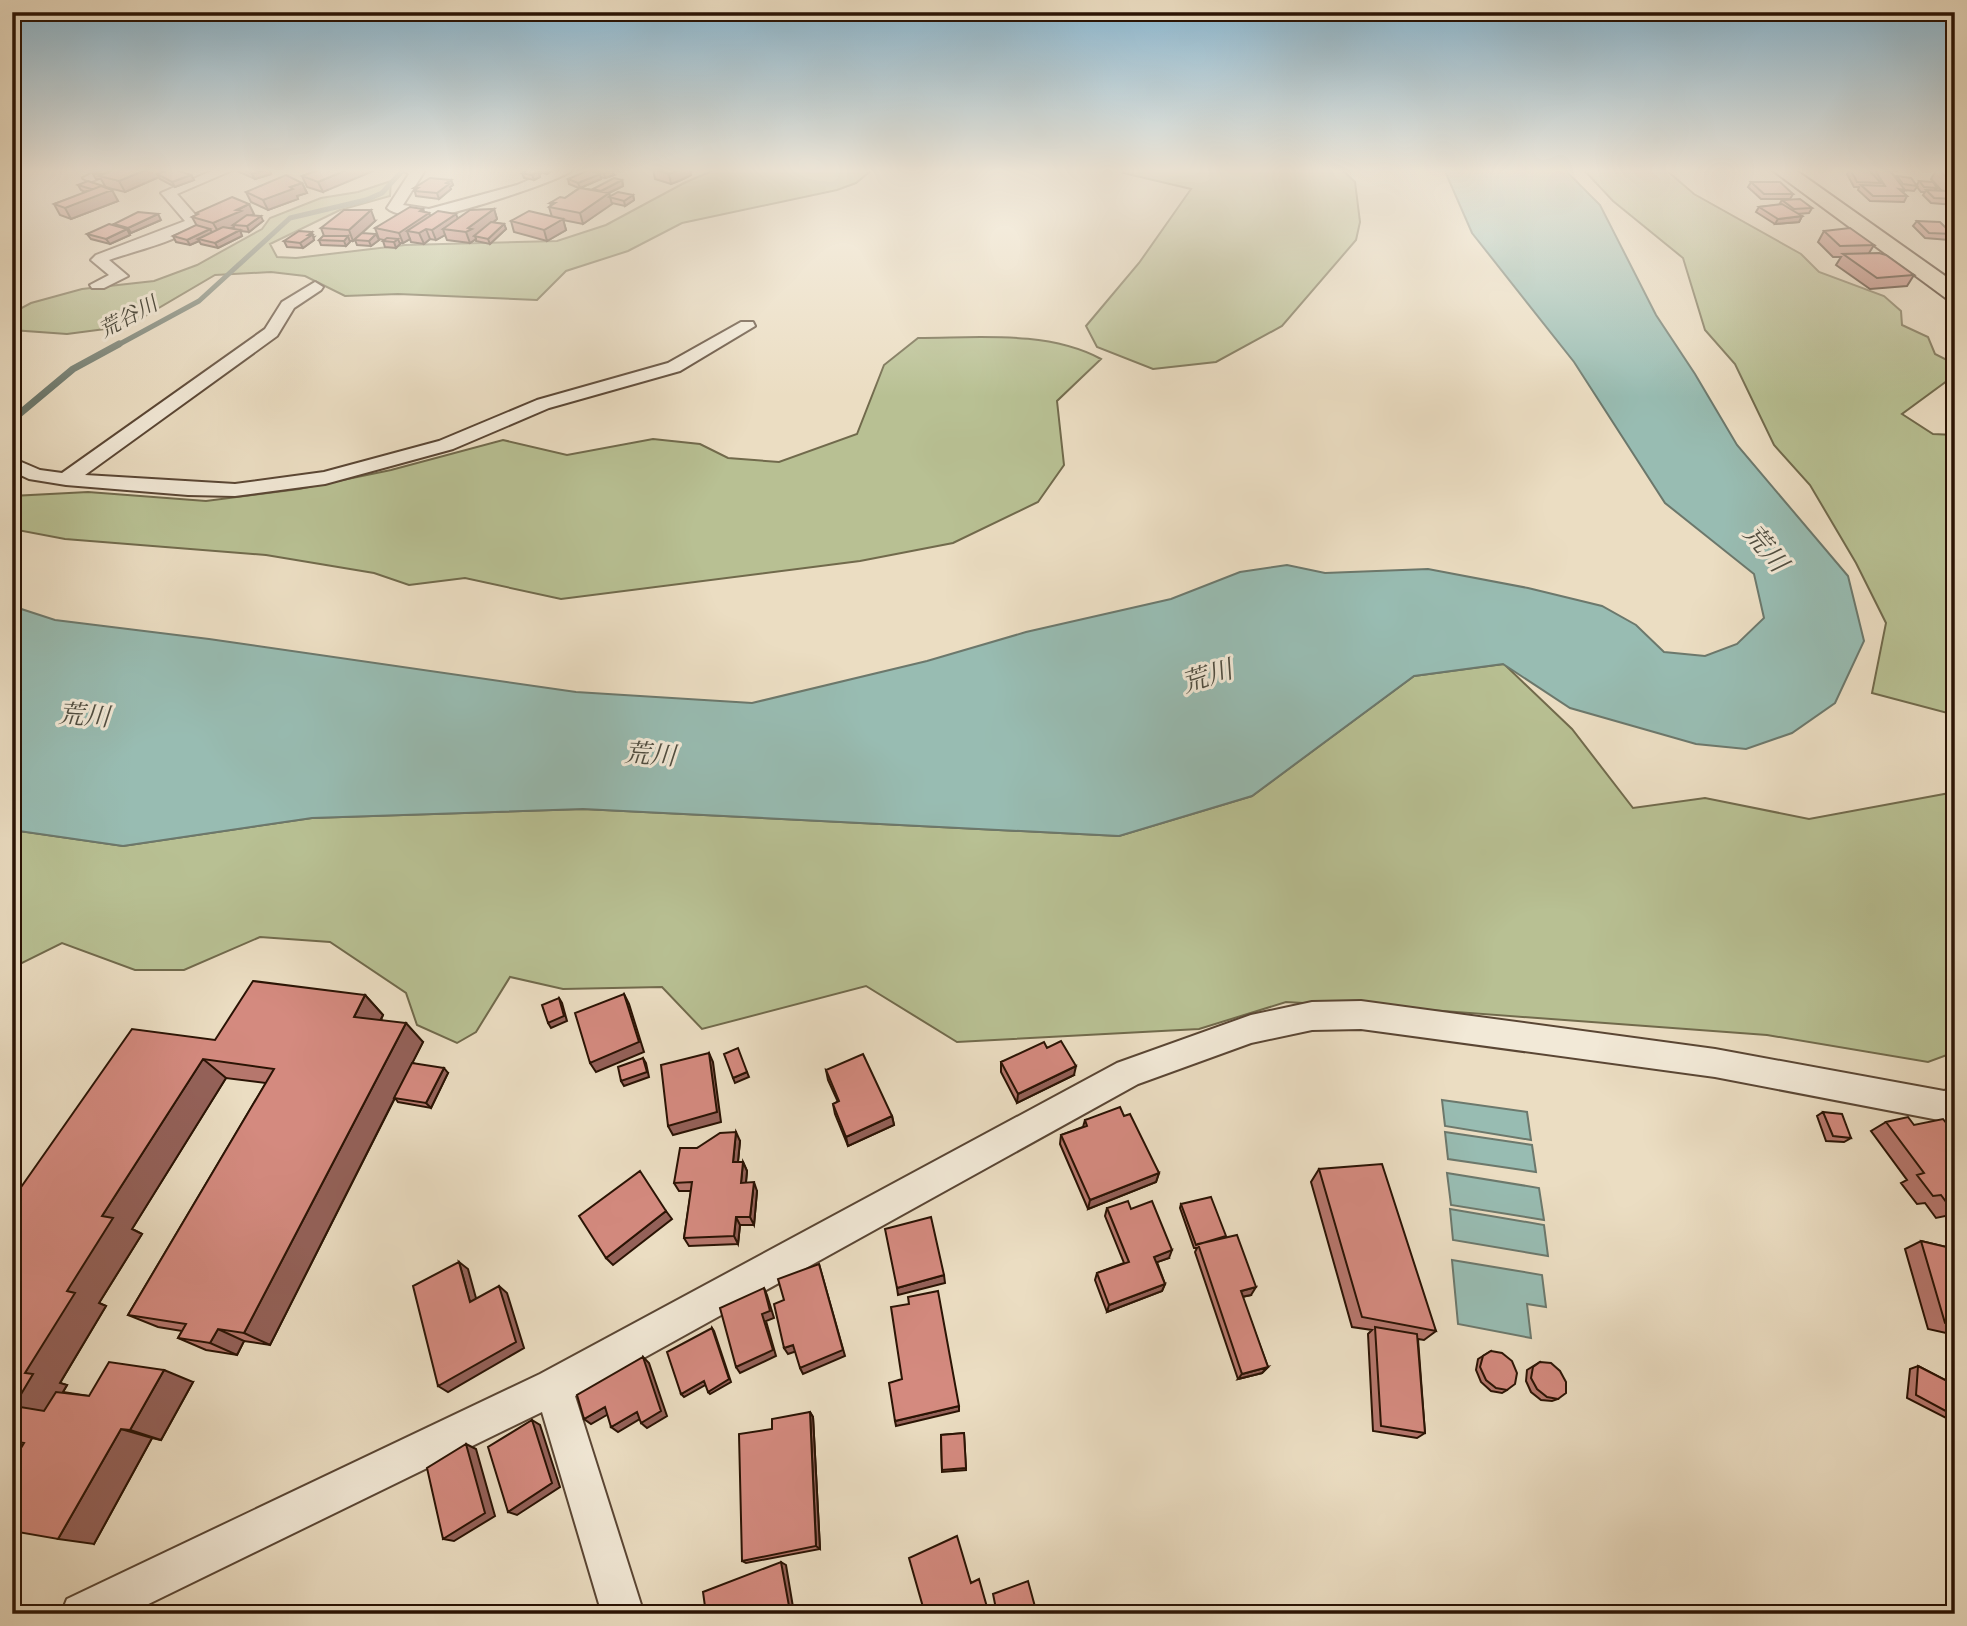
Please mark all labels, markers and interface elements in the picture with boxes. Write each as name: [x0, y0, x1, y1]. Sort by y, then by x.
water label: 荒谷川: [94, 289, 164, 343]
water label: 荒川: [1736, 517, 1798, 581]
water label: 荒川: [1177, 651, 1240, 700]
water label: 荒川: [57, 696, 114, 734]
water label: 荒川: [623, 735, 680, 773]

